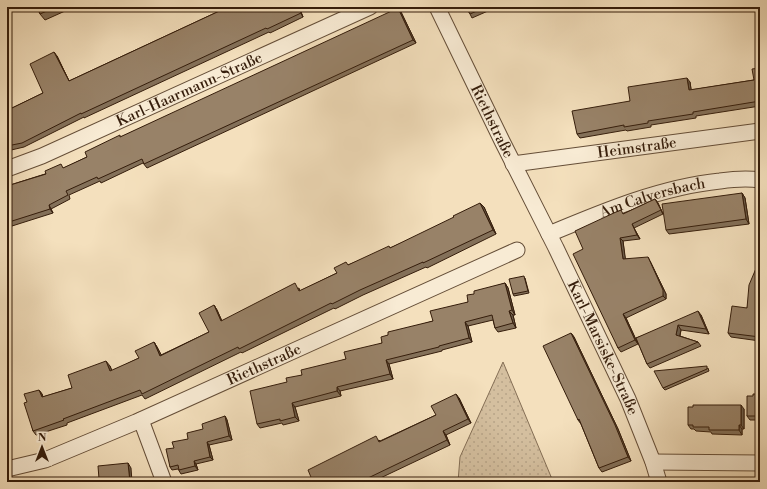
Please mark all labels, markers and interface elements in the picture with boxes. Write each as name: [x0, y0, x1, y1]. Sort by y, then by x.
street label: Karl-Haarmann-Straße: [113, 48, 266, 131]
street label: Riethstraße: [466, 82, 518, 161]
street label: Heimstraße: [596, 133, 678, 163]
street label: Am Calversbach: [596, 174, 707, 223]
street label: Karl-Marsiske-Straße: [563, 277, 642, 418]
street label: Riethstraße: [224, 340, 304, 390]
north arrow: [22, 427, 62, 467]
text: N: [38, 431, 47, 445]

